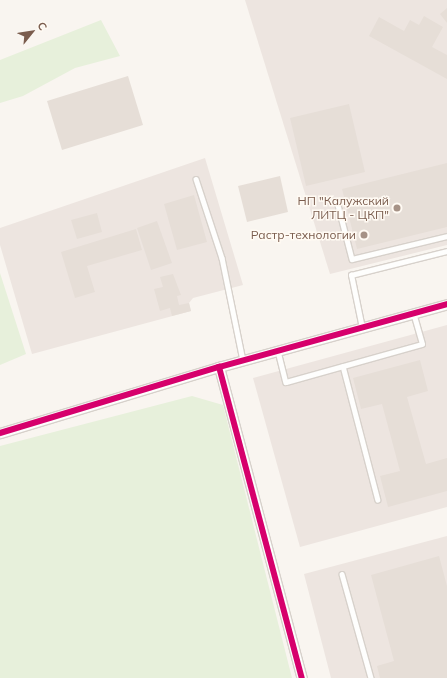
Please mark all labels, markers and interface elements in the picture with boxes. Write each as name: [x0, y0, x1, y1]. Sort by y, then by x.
north arrow: [12, 12, 52, 52]
text: С: [34, 19, 50, 33]
place label: НП "Калужский ЛИТЦ - ЦКП": [298, 194, 389, 222]
marker: НП "Калужский ЛИТЦ - ЦКП": [392, 203, 402, 213]
place label: Растр-технологии: [251, 228, 356, 242]
marker: Растр-технологии: [359, 230, 369, 240]

